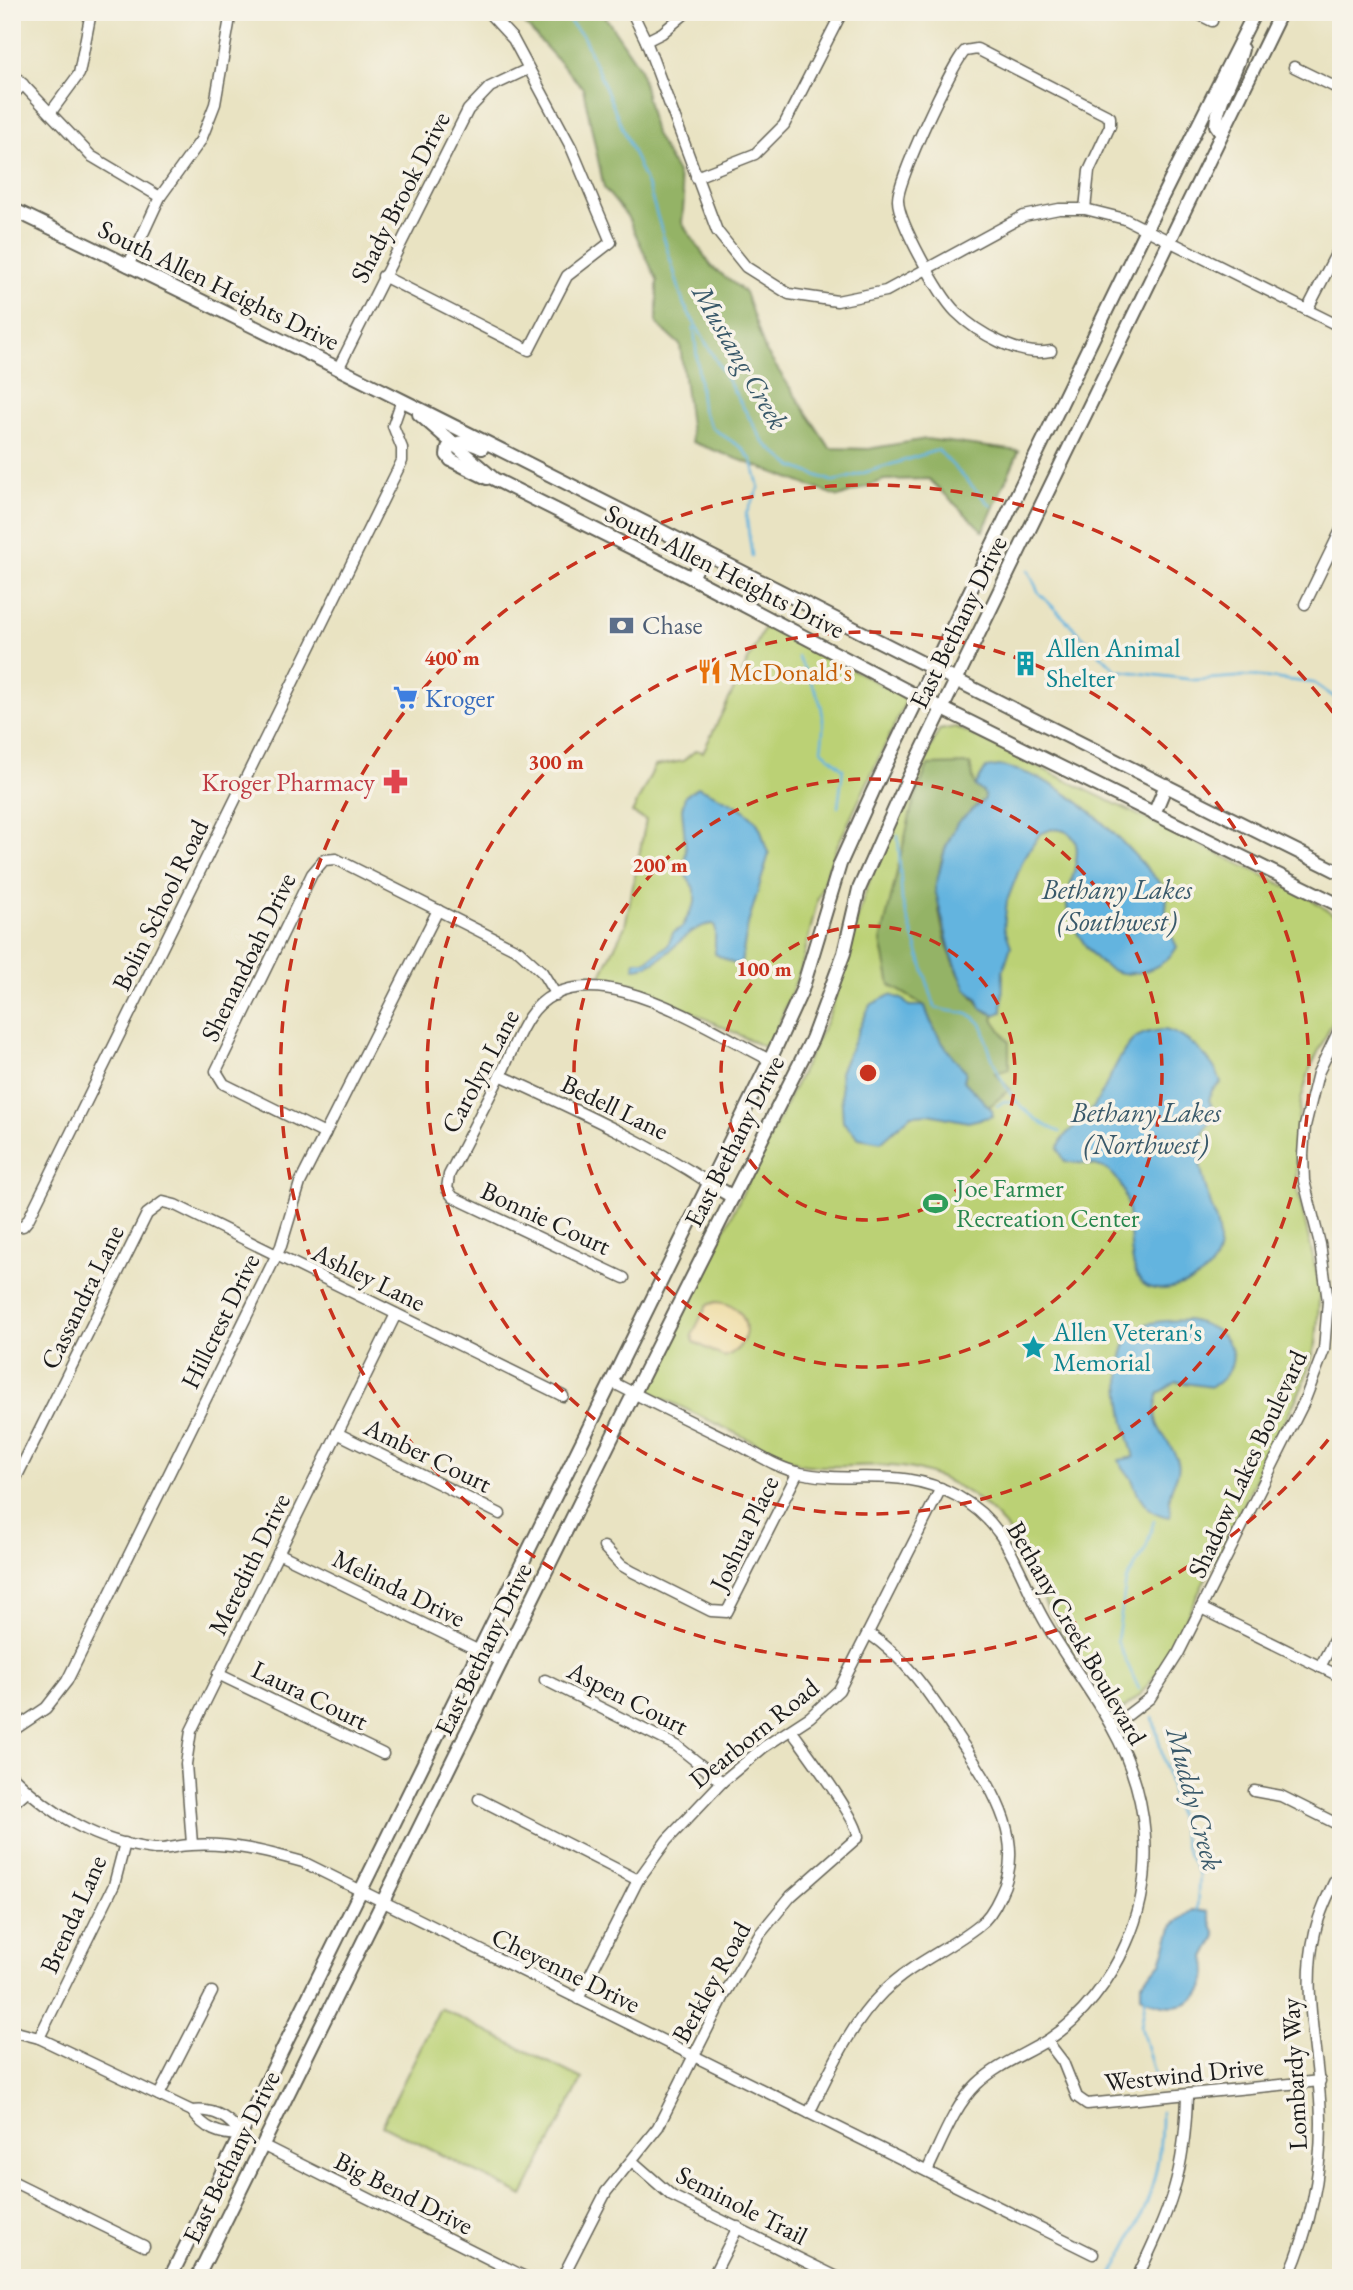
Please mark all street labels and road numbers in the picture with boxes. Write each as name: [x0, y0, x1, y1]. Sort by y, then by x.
street label: Shady Brook Drive: [342, 106, 458, 288]
street label: South Allen Heights Drive: [93, 212, 345, 358]
street label: South Allen Heights Drive: [599, 496, 851, 646]
street label: East Bethany Drive: [901, 530, 1015, 714]
street label: Bolin School Road: [104, 813, 217, 996]
street label: Shenandoah Drive: [193, 867, 303, 1047]
street label: Carolyn Lane: [433, 1003, 527, 1139]
street label: East Bethany Drive: [676, 1049, 792, 1233]
street label: Bedell Lane: [556, 1066, 674, 1148]
street label: Bonnie Court: [476, 1173, 616, 1263]
street label: Cassandra Lane: [32, 1219, 132, 1375]
street label: Ashley Lane: [306, 1235, 431, 1319]
street label: Hillcrest Drive: [173, 1248, 267, 1394]
street label: Shadow Lakes Boulevard: [1179, 1344, 1315, 1583]
street label: Amber Court: [358, 1409, 497, 1500]
street label: Joshua Place: [701, 1470, 786, 1598]
street label: Meredith Drive: [200, 1488, 298, 1640]
street label: Bethany Creek Boulevard: [999, 1515, 1155, 1752]
street label: Melinda Drive: [327, 1541, 471, 1635]
street label: East Bethany Drive: [426, 1557, 540, 1741]
street label: Laura Court: [246, 1652, 374, 1738]
street label: Aspen Court: [561, 1653, 694, 1743]
street label: Dearborn Road: [682, 1670, 826, 1796]
street label: Brenda Lane: [32, 1850, 114, 1978]
street label: Berkley Road: [664, 1915, 759, 2049]
street label: Cheyenne Drive: [486, 1919, 646, 2021]
street label: Lombardy Way: [1273, 1996, 1315, 2151]
street label: Westwind Drive: [1103, 2049, 1265, 2099]
street label: East Bethany Drive: [174, 2065, 288, 2249]
street label: Big Bend Drive: [329, 2144, 479, 2242]
street label: Seminole Trail: [671, 2157, 813, 2253]

